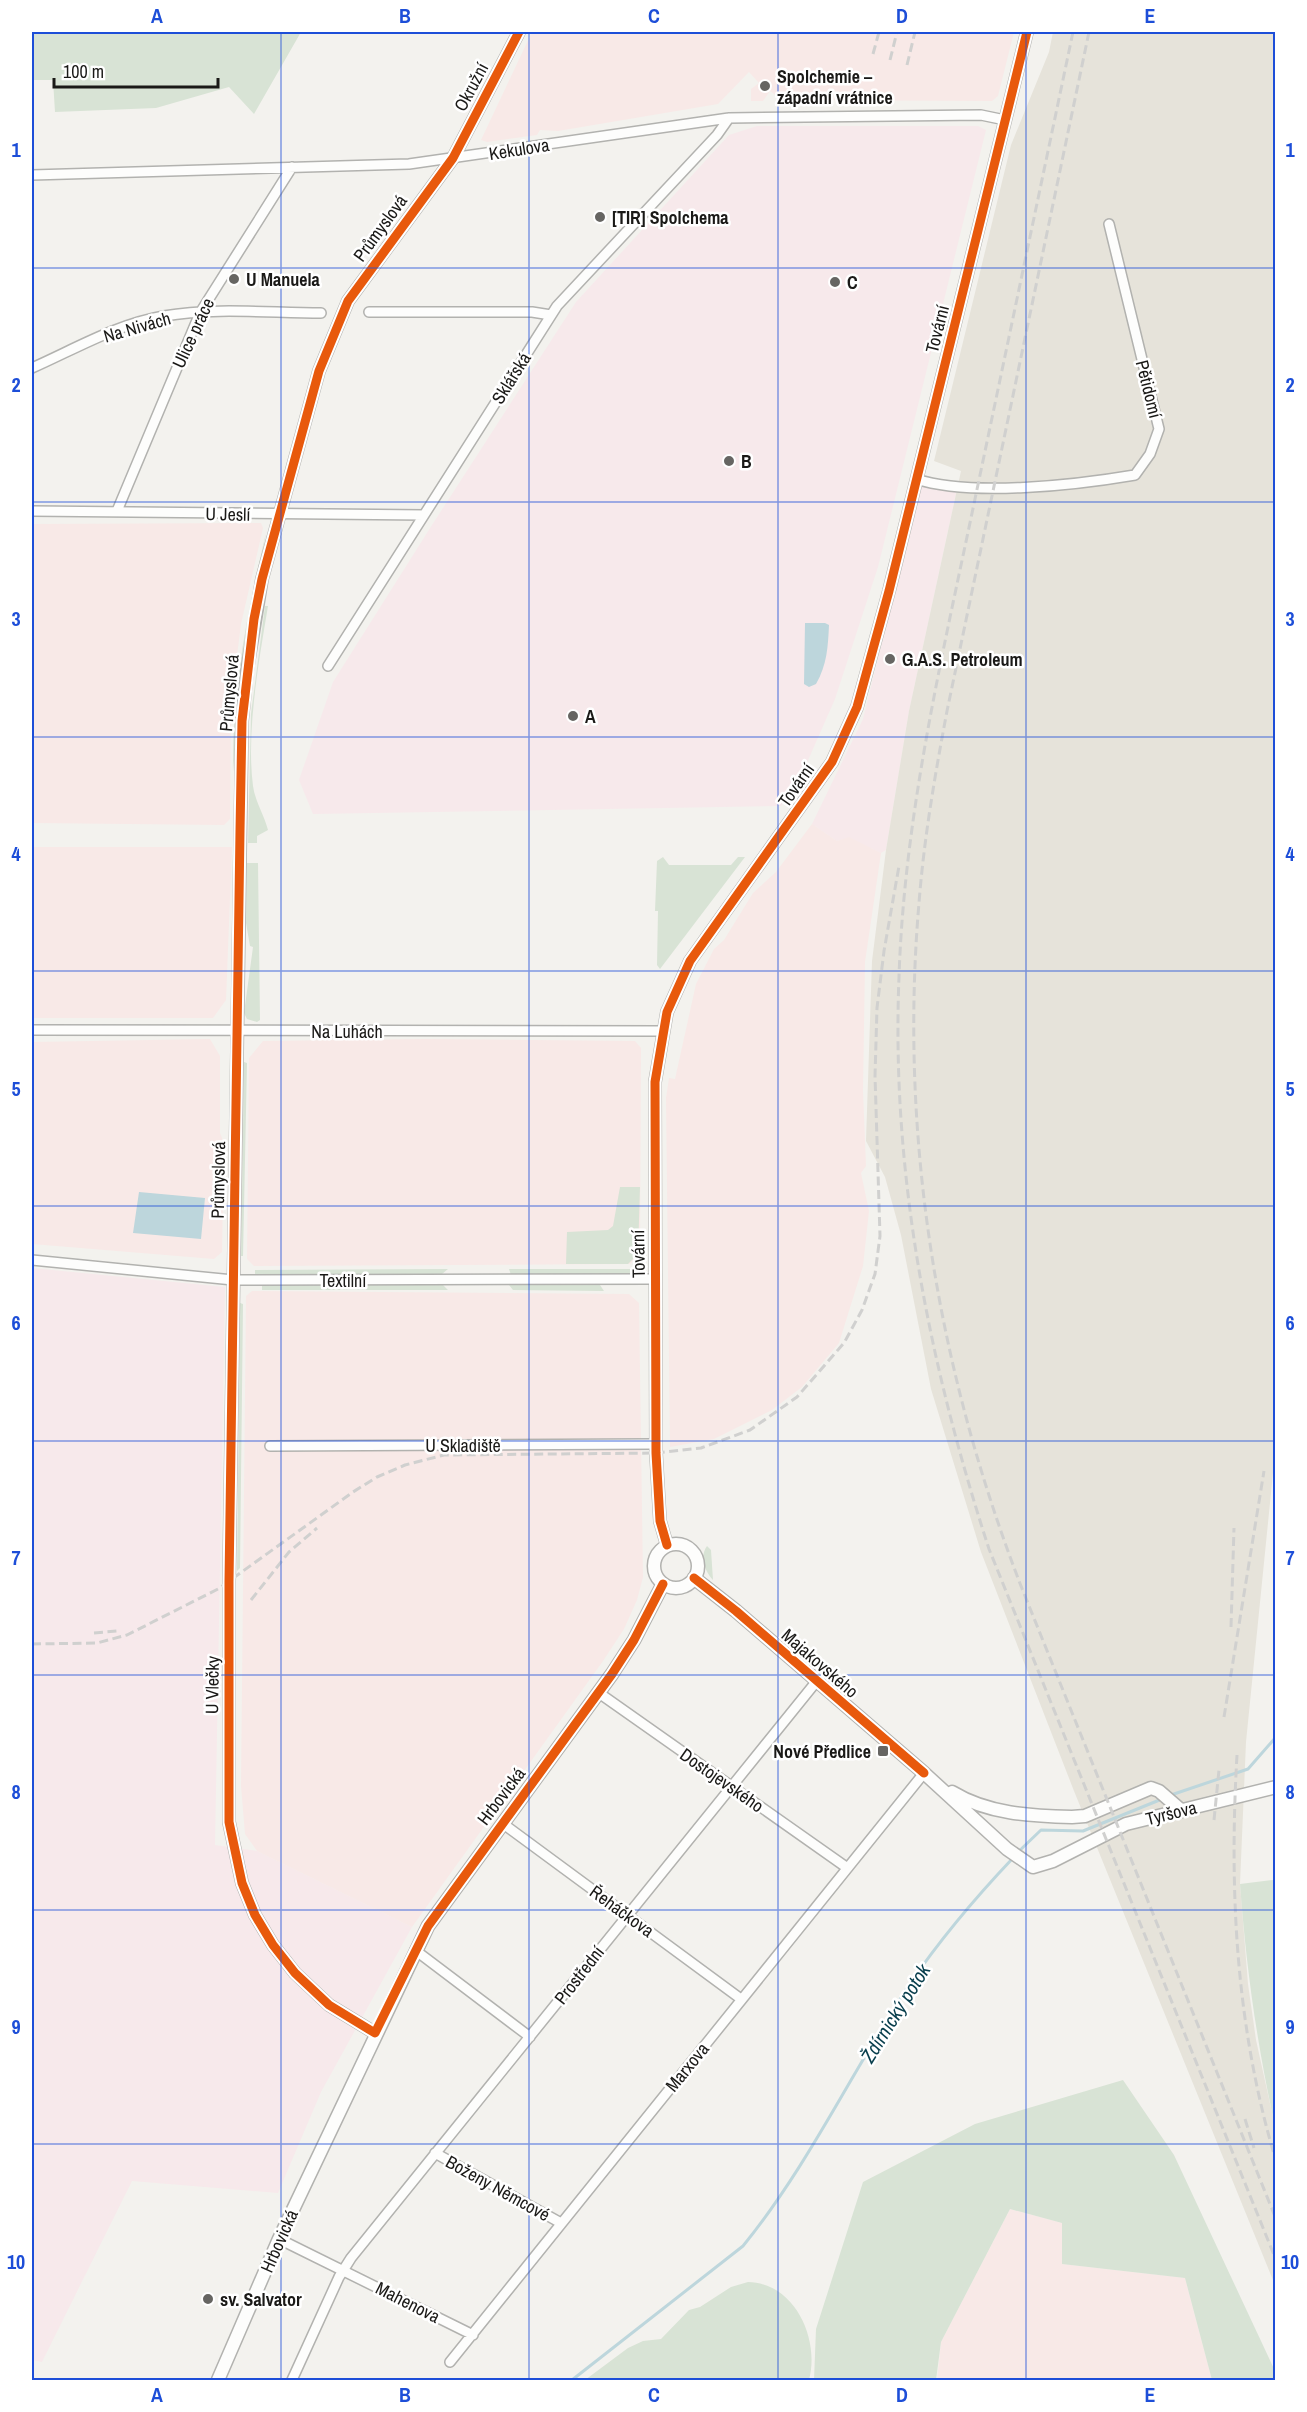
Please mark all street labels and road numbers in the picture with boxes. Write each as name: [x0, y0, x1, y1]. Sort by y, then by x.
street label: Okružní: [448, 58, 495, 116]
street label: Kekulova: [487, 132, 551, 166]
street label: Průmyslová: [347, 189, 413, 267]
street label: Ulice práce: [166, 294, 220, 372]
street label: Tovární: [919, 302, 955, 356]
street label: Na Nivách: [100, 305, 174, 349]
street label: Sklářská: [485, 347, 537, 409]
street label: Pětidomí: [1130, 357, 1168, 422]
street label: U Jeslí: [205, 501, 252, 527]
street label: Průmyslová: [213, 654, 245, 732]
street label: Tovární: [772, 757, 821, 812]
street label: Na Luhách: [311, 1019, 383, 1044]
street label: Průmyslová: [205, 1141, 231, 1219]
street label: Tovární: [625, 1229, 651, 1278]
street label: Textilní: [320, 1268, 367, 1293]
street label: U Skladiště: [425, 1433, 501, 1458]
street label: Majakovského: [776, 1623, 864, 1703]
street label: U Vlečky: [199, 1655, 225, 1714]
street label: Dostojevského: [675, 1742, 769, 1818]
street label: Hrbovická: [471, 1762, 531, 1830]
street label: Tyršova: [1143, 1795, 1199, 1831]
street label: Řeháčkova: [585, 1879, 659, 1943]
street label: Prostřední: [548, 1940, 610, 2010]
street label: Marxova: [659, 2037, 715, 2097]
street label: Boženy Němcové: [441, 2149, 555, 2227]
street label: Hrbovická: [254, 2206, 304, 2276]
street label: Mahenova: [372, 2275, 444, 2329]

